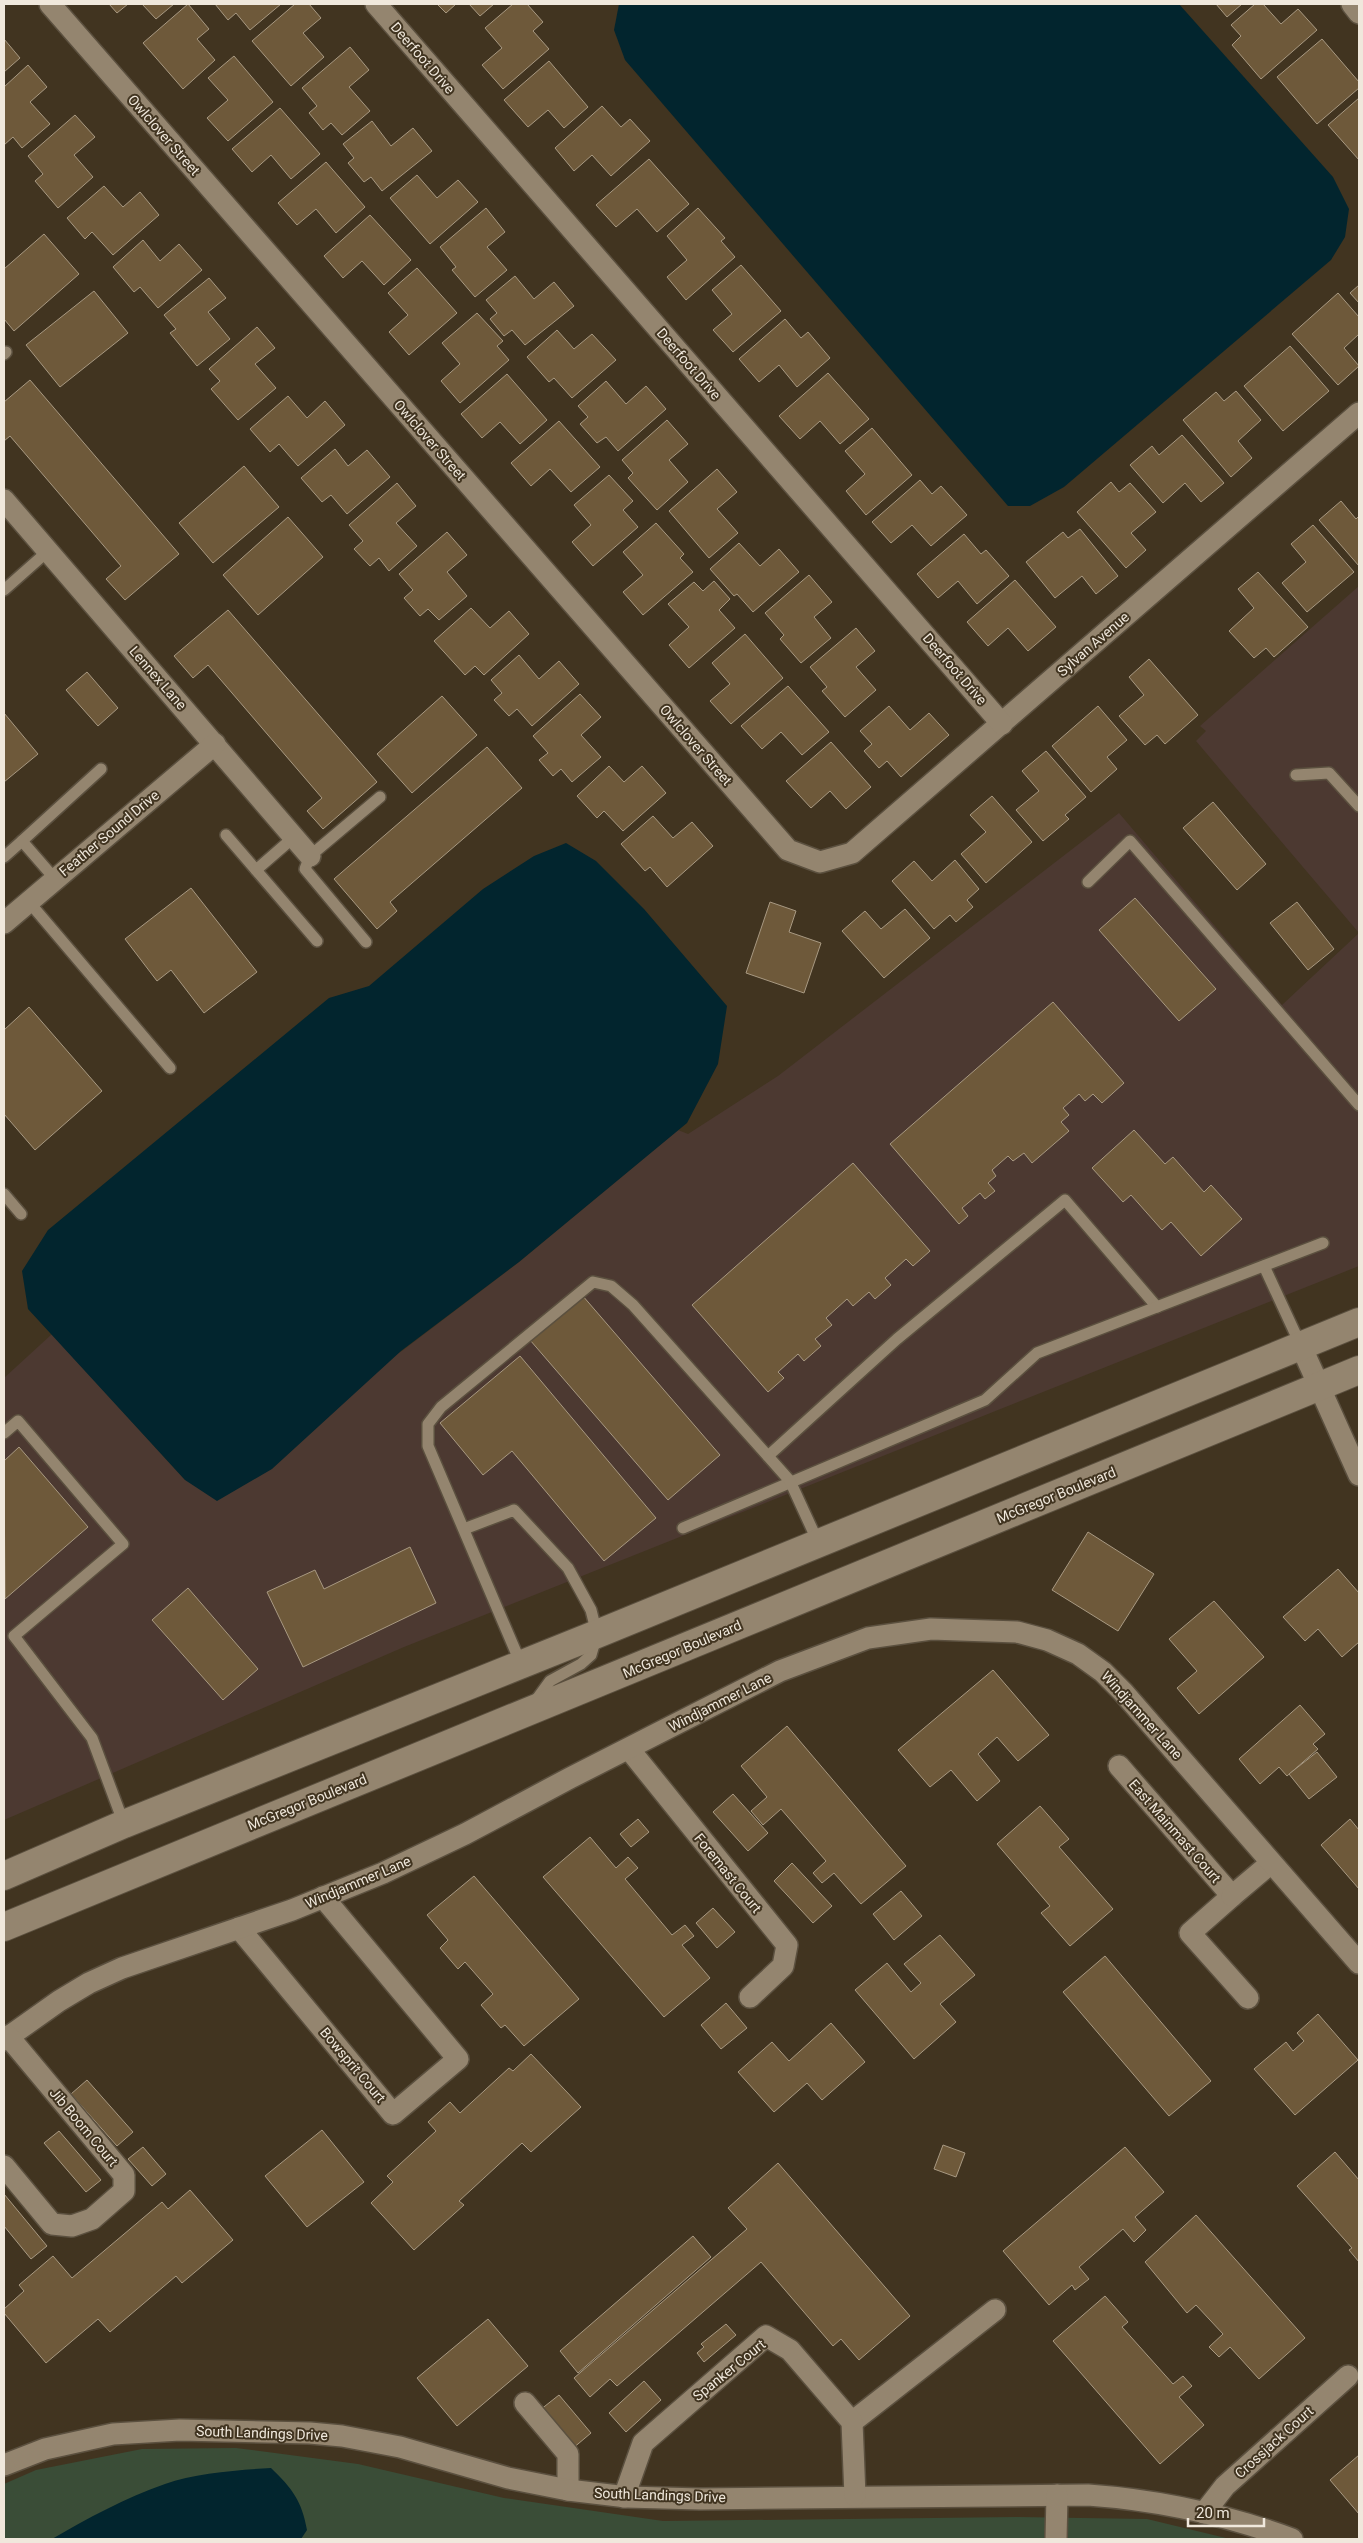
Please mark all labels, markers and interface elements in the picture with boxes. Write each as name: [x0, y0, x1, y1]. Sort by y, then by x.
street label: Deerfoot Drive: [388, 19, 458, 97]
street label: Owlclover Street: [125, 91, 204, 179]
street label: Deerfoot Drive: [654, 325, 724, 403]
street label: Owlclover Street: [391, 396, 470, 484]
street label: Sylvan Avenue: [1054, 609, 1132, 679]
street label: Deerfoot Drive: [920, 630, 990, 708]
street label: Lennex Lane: [126, 643, 190, 713]
street label: Owlclover Street: [657, 701, 736, 789]
street label: Feather Sound Drive: [56, 787, 162, 879]
street label: McGregor Boulevard: [994, 1464, 1118, 1526]
street label: McGregor Boulevard: [620, 1617, 744, 1681]
street label: Windjammer Lane: [1098, 1668, 1186, 1762]
street label: Windjammer Lane: [666, 1669, 774, 1735]
street label: McGregor Boulevard: [245, 1771, 369, 1833]
street label: East Mainmast Court: [1126, 1776, 1224, 1886]
street label: Foremast Court: [691, 1830, 765, 1916]
street label: Windjammer Lane: [303, 1853, 413, 1911]
street label: Bowsprit Court: [317, 2024, 389, 2106]
street label: Jib Boom Court: [47, 2085, 122, 2170]
street label: Spanker Court: [690, 2336, 769, 2404]
street label: Crossjack Court: [1232, 2402, 1317, 2481]
street label: South Landings Drive: [196, 2423, 328, 2443]
street label: South Landings Drive: [594, 2485, 726, 2505]
scale bar: [1188, 2496, 1264, 2528]
text: 20 m: [1196, 2504, 1230, 2522]

